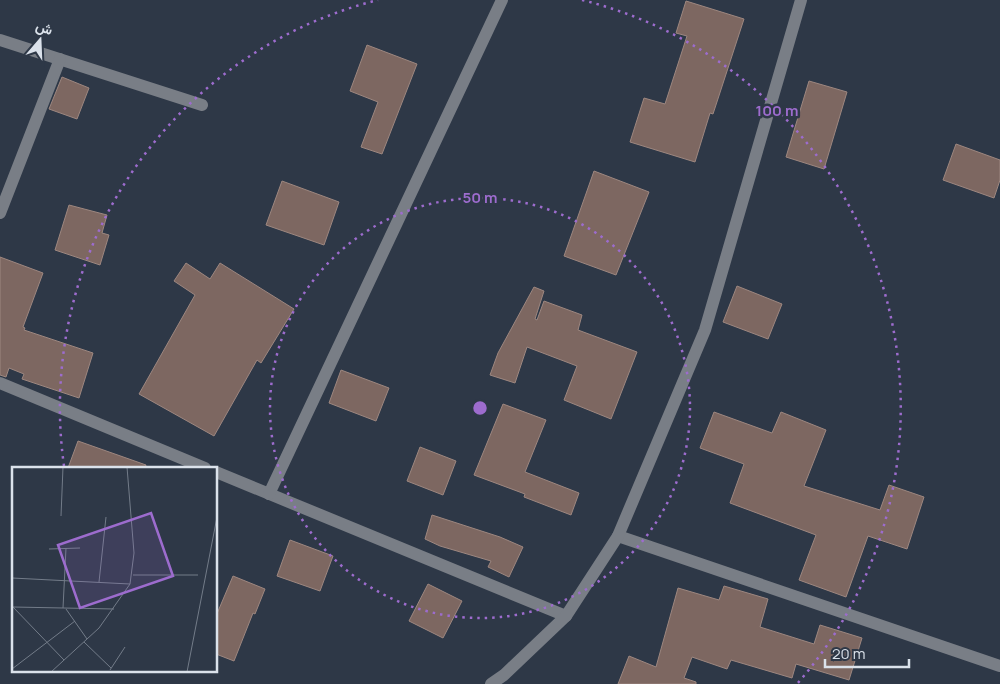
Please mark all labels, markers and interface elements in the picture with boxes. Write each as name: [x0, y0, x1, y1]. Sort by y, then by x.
north arrow: [15, 15, 65, 65]
text: ش: [33, 16, 56, 39]
text: 100 m: [756, 100, 798, 121]
text: 50 m: [462, 187, 498, 208]
centre of rings: [471, 399, 489, 417]
inset map: [12, 467, 218, 672]
scale bar: [825, 636, 909, 668]
text: 20 m: [832, 643, 865, 664]

